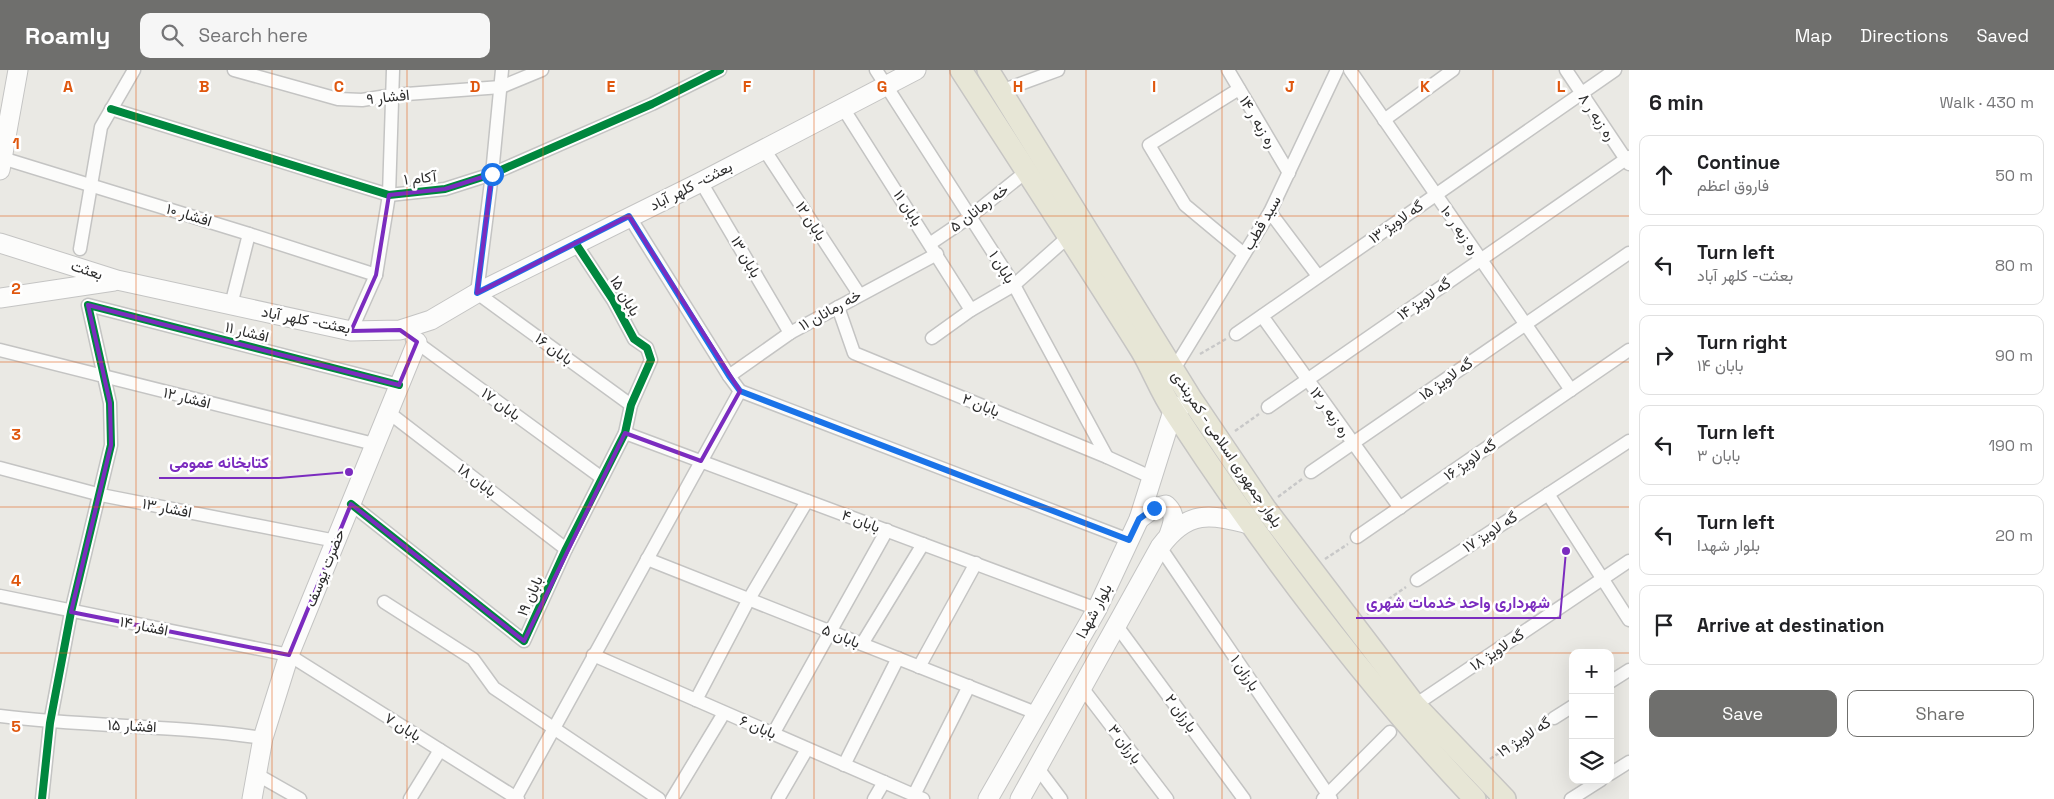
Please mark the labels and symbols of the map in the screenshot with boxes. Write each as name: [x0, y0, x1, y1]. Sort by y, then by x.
text: A: [63, 76, 73, 97]
text: B: [199, 76, 209, 97]
text: C: [334, 76, 344, 97]
text: D: [470, 76, 480, 97]
text: E: [607, 76, 616, 97]
text: F: [743, 76, 752, 97]
text: G: [877, 76, 887, 97]
text: H: [1013, 76, 1023, 97]
text: I: [1152, 76, 1156, 97]
text: J: [1285, 76, 1295, 97]
text: K: [1420, 76, 1430, 97]
text: L: [1557, 76, 1566, 97]
street label: افشار ۹: [365, 85, 410, 108]
street label: ۸ ره زبه ر: [1575, 89, 1620, 144]
street label: ره زبه ر ۱۴: [1235, 92, 1281, 151]
text: 1: [12, 133, 20, 154]
street label: بعثت- کلهر آباد: [646, 157, 735, 214]
route start: [481, 163, 504, 186]
street label: آکام ۱: [403, 166, 439, 190]
street label: خه رمانان ۵: [946, 179, 1012, 236]
street label: بابان ۱۱: [890, 186, 927, 229]
street label: سید قطب: [1238, 192, 1285, 253]
street label: گه لاویژ ۱۳: [1365, 196, 1427, 247]
street label: بابان ۱۲: [792, 198, 831, 244]
street label: افشار ۱۰: [164, 199, 214, 230]
street label: ره زبه ر ۱۰: [1437, 202, 1484, 258]
street label: بابان ۱۳: [727, 233, 766, 281]
street label: بابان ۱: [985, 247, 1020, 287]
street label: بعثت: [69, 255, 105, 284]
street label: بابان ۱۵: [606, 272, 645, 319]
street label: گه لاویژ ۱۴: [1393, 273, 1455, 324]
text: 2: [11, 278, 21, 299]
street label: خه رمانان ۱۱: [795, 285, 864, 334]
street label: بعثت- کلهر آباد: [260, 302, 352, 337]
street label: افشار ۱۱: [223, 317, 271, 346]
street label: بابان ۱۶: [532, 328, 577, 369]
street label: گه لاویژ ۱۵: [1415, 353, 1477, 404]
street label: بلوار جمهوری اسلامی - کمربندی: [1167, 367, 1287, 531]
street label: افشار ۱۲: [161, 382, 213, 413]
street label: بابان ۱۷: [478, 383, 525, 424]
street label: ره زبه ر ۱۲: [1306, 383, 1355, 440]
street label: بابان ۲: [960, 389, 1003, 421]
text: 3: [11, 424, 21, 445]
street label: ۱۶ گه لاویژ: [1440, 434, 1500, 485]
callout: کتابخانه عمومی: [159, 447, 279, 478]
text: کتابخانه عمومی: [169, 452, 269, 473]
street label: بابان ۱۸: [454, 459, 501, 500]
street label: افشار ۱۳: [141, 493, 194, 522]
route end: [1143, 497, 1166, 520]
street label: بابان ۴: [839, 505, 883, 536]
street label: گه لاویژ ۱۷: [1459, 507, 1521, 556]
street label: حضرت یوسف: [300, 526, 349, 610]
text: 4: [11, 570, 21, 591]
street label: بابان ۱۹: [512, 573, 547, 619]
street label: بلوار شهدا: [1071, 580, 1116, 641]
callout: شهرداری واحد خدمات شهری: [1356, 587, 1560, 618]
text: شهرداری واحد خدمات شهری: [1366, 592, 1550, 613]
street label: افشار ۱۴: [118, 612, 170, 639]
street label: بابان ۵: [819, 619, 863, 652]
street label: گه لاویژ ۱۸: [1466, 624, 1528, 675]
street label: بارزان ۱: [1227, 651, 1264, 694]
street label: بارزان ۲: [1161, 690, 1202, 736]
street label: بابان ۷: [381, 708, 425, 745]
street label: بابان ۶: [737, 710, 779, 743]
street label: ۱۹ گه لاویژ: [1493, 712, 1554, 761]
street label: افشار ۱۵: [107, 715, 157, 736]
text: 5: [11, 716, 21, 737]
street label: بارزان ۳: [1104, 720, 1146, 767]

